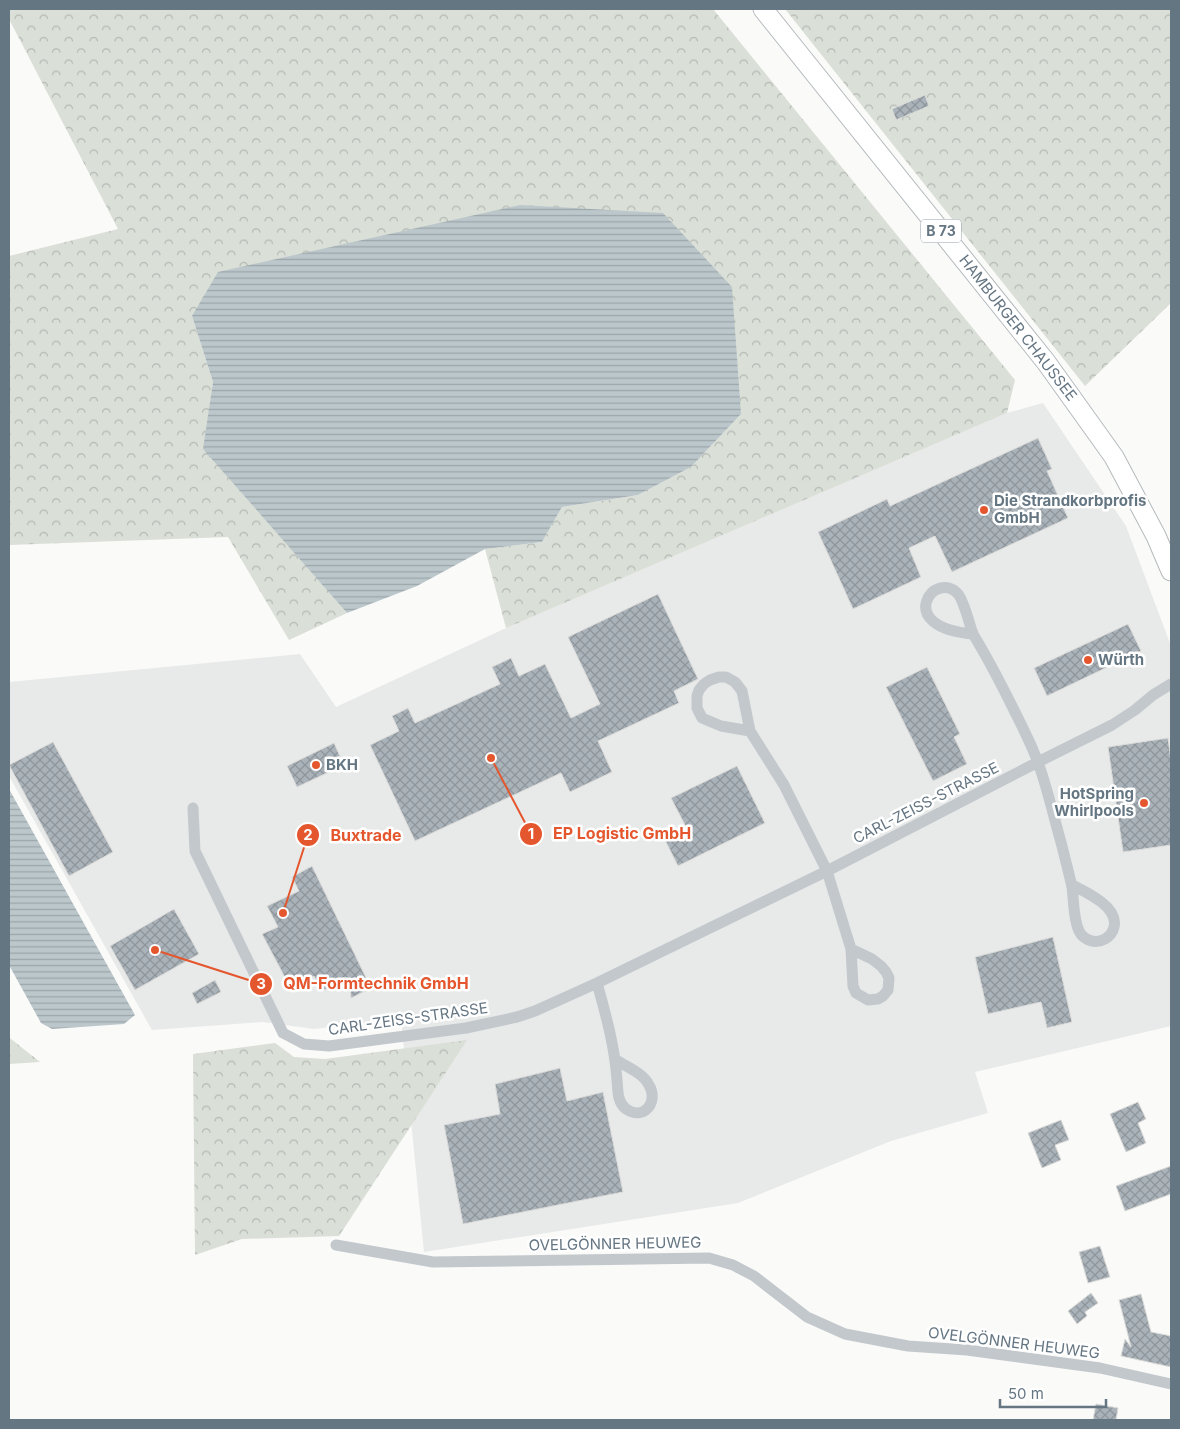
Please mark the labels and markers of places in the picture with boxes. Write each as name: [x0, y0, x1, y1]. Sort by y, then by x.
place label: Die Strandkorbprofis GmbH: [994, 491, 1146, 527]
marker: Die Strandkorbprofis GmbH: [978, 504, 990, 516]
place label: Würth: [1098, 650, 1144, 669]
marker: Würth: [1082, 654, 1094, 666]
place label: BKH: [326, 755, 358, 774]
marker: BKH: [310, 759, 322, 771]
place label: HotSpring Whirlpools: [1054, 784, 1134, 820]
marker: HotSpring Whirlpools: [1138, 797, 1150, 809]
callout: EP Logistic GmbH: [518, 818, 701, 849]
callout: Buxtrade: [295, 820, 411, 851]
callout: QM-Formtechnik GmbH: [248, 968, 479, 999]

